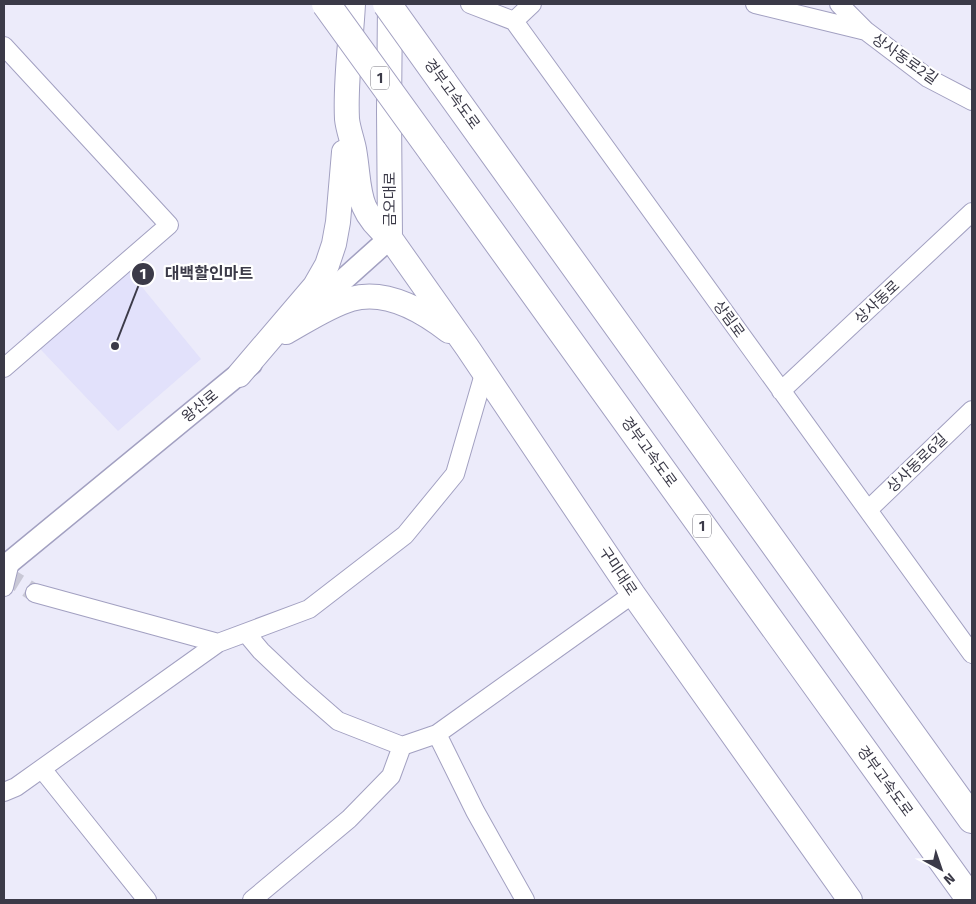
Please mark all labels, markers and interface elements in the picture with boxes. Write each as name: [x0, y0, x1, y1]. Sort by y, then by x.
street label: 상사동로2길: [869, 30, 941, 88]
street label: 경부고속도로: [420, 55, 484, 133]
road number: 1: [371, 66, 389, 90]
street label: 금오대로: [381, 171, 399, 227]
callout: 대백할인마트: [130, 258, 263, 289]
text: 대백할인마트: [165, 264, 253, 283]
text: 1: [140, 265, 146, 283]
street label: 상사동로: [851, 277, 903, 327]
street label: 상림로: [710, 297, 748, 341]
street label: 왕산로: [178, 386, 222, 426]
street label: 경부고속도로: [617, 413, 681, 491]
street label: 상사동로6길: [883, 430, 951, 496]
road number: 1: [693, 514, 711, 538]
street label: 구미대로: [595, 543, 641, 599]
street label: 경부고속도로: [853, 742, 917, 820]
north arrow: [916, 844, 966, 894]
text: N: [940, 869, 958, 888]

